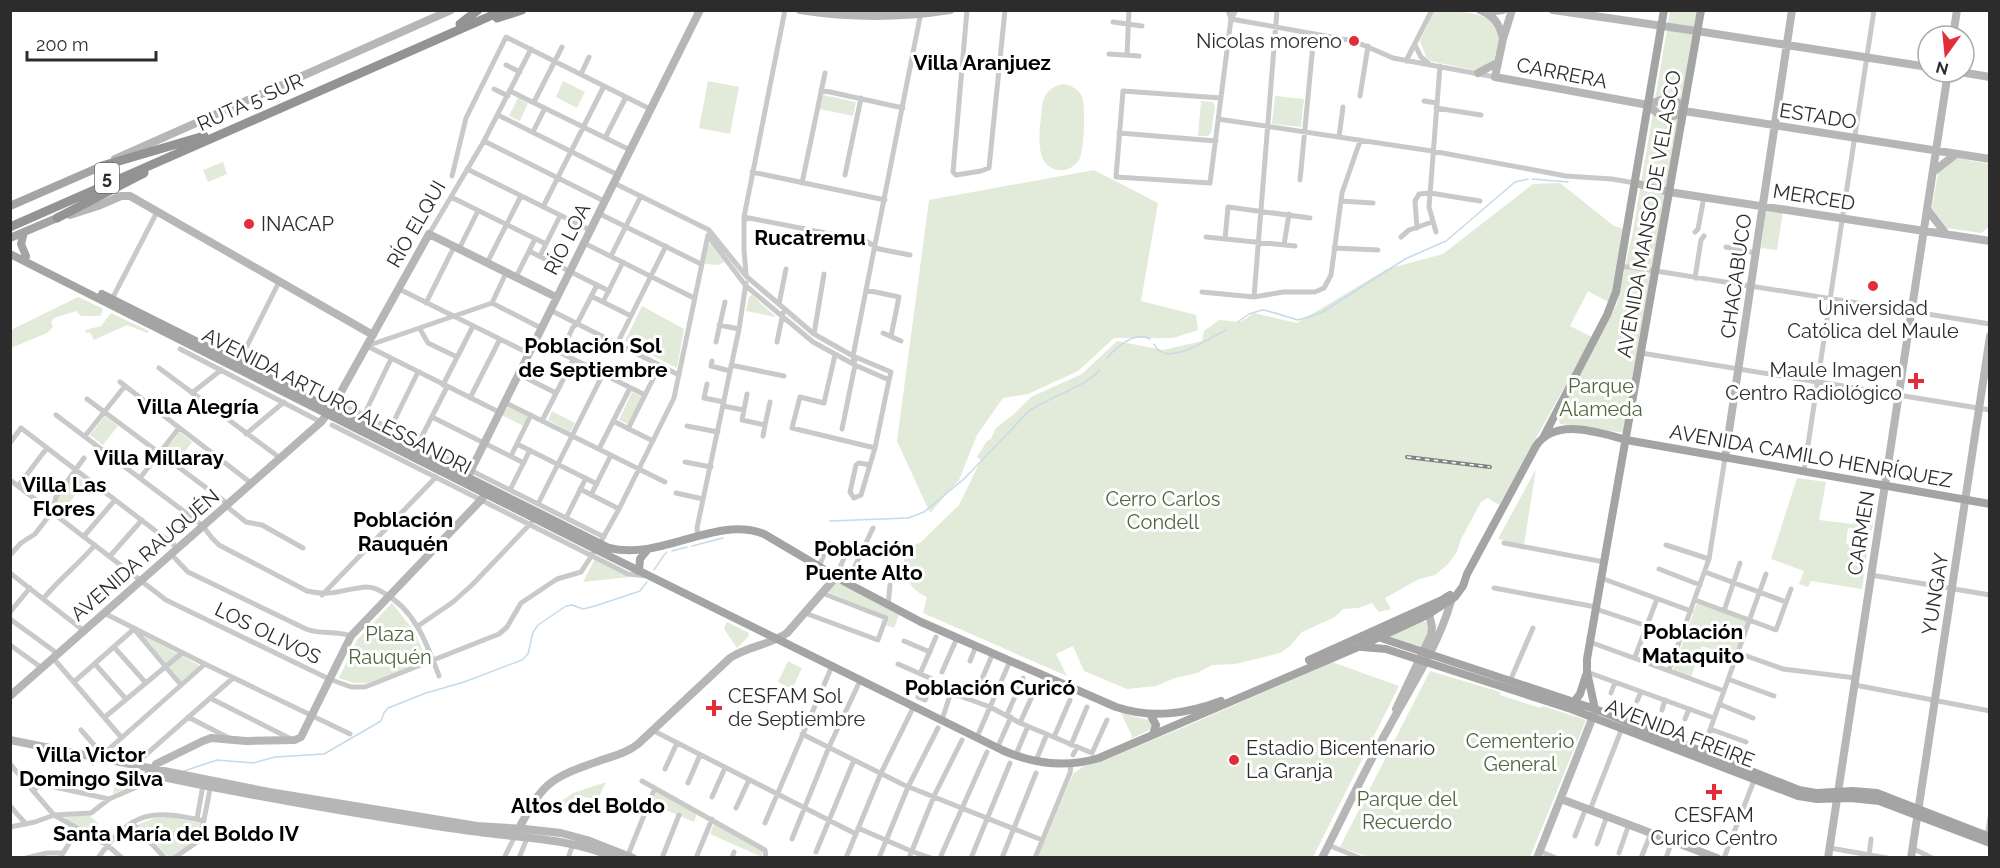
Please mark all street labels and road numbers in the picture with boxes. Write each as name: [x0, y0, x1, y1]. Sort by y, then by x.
street label: CARRERA: [1515, 52, 1610, 94]
street label: RUTA 5 SUR: [193, 68, 307, 136]
street label: AVENIDA MANSO DE VELASCO: [1612, 68, 1686, 360]
street label: ESTADO: [1778, 98, 1858, 134]
road number: 5: [95, 163, 119, 193]
street label: RÍO ELQUI: [381, 176, 451, 272]
street label: MERCED: [1771, 179, 1857, 215]
street label: RÍO LOA: [539, 199, 595, 279]
street label: CHACABUCO: [1715, 212, 1757, 340]
street label: AVENIDA ARTURO ALESSANDRI: [199, 323, 475, 479]
street label: AVENIDA CAMILO HENRÍQUEZ: [1668, 419, 1954, 493]
street label: AVENIDA RAUQUÉN: [66, 484, 224, 626]
street label: CARMEN: [1842, 489, 1880, 577]
street label: YUNGAY: [1917, 551, 1953, 637]
street label: LOS OLIVOS: [211, 597, 325, 669]
street label: AVENIDA FREIRE: [1602, 694, 1758, 772]

